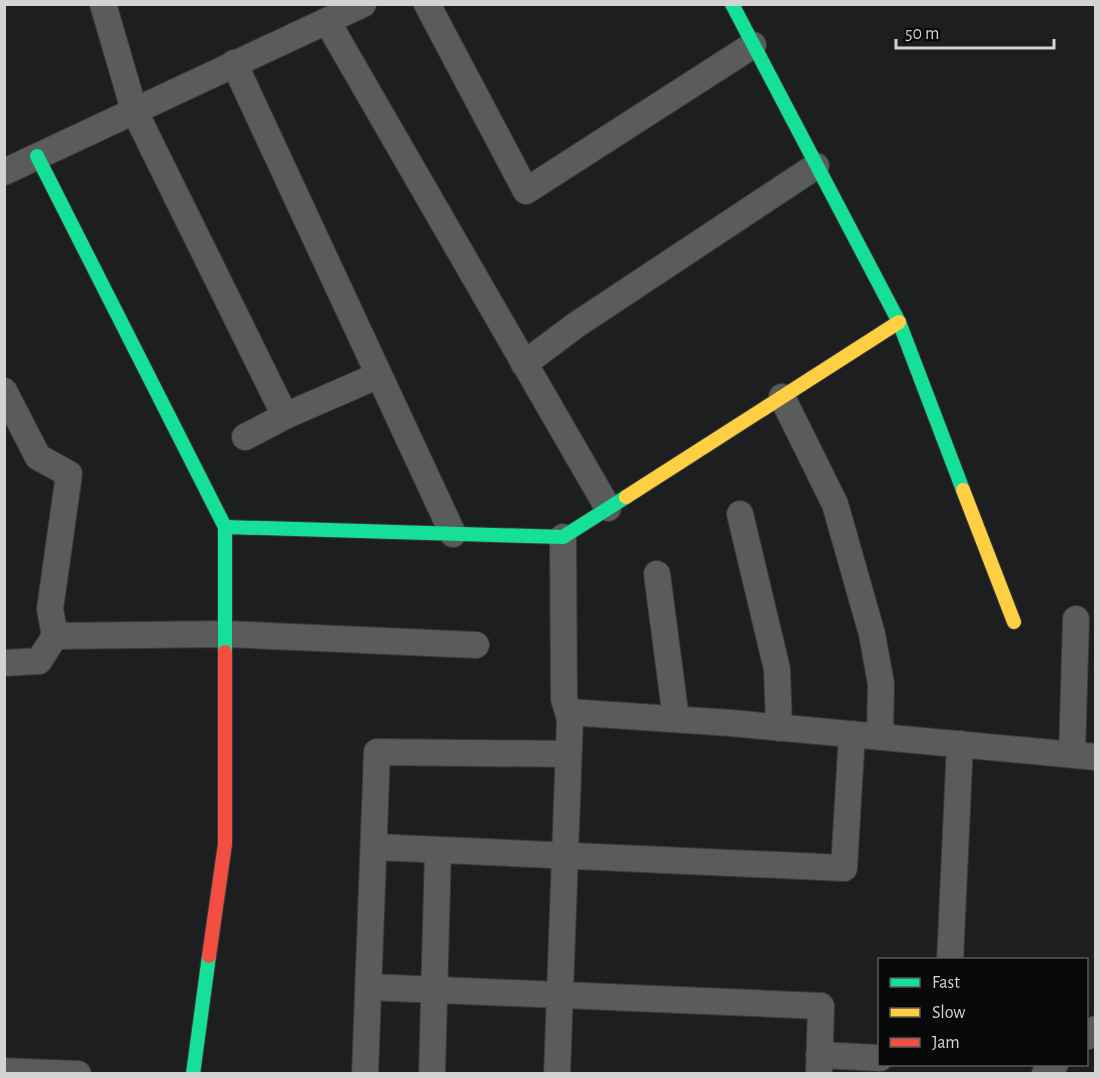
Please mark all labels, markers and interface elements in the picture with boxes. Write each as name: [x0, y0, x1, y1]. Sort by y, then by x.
scale bar: [896, 12, 1054, 50]
text: 50 m: [905, 25, 939, 43]
legend: [878, 958, 1088, 1066]
text: Fast: [932, 974, 960, 992]
text: Slow: [932, 1004, 965, 1022]
text: Jam: [932, 1034, 960, 1052]

